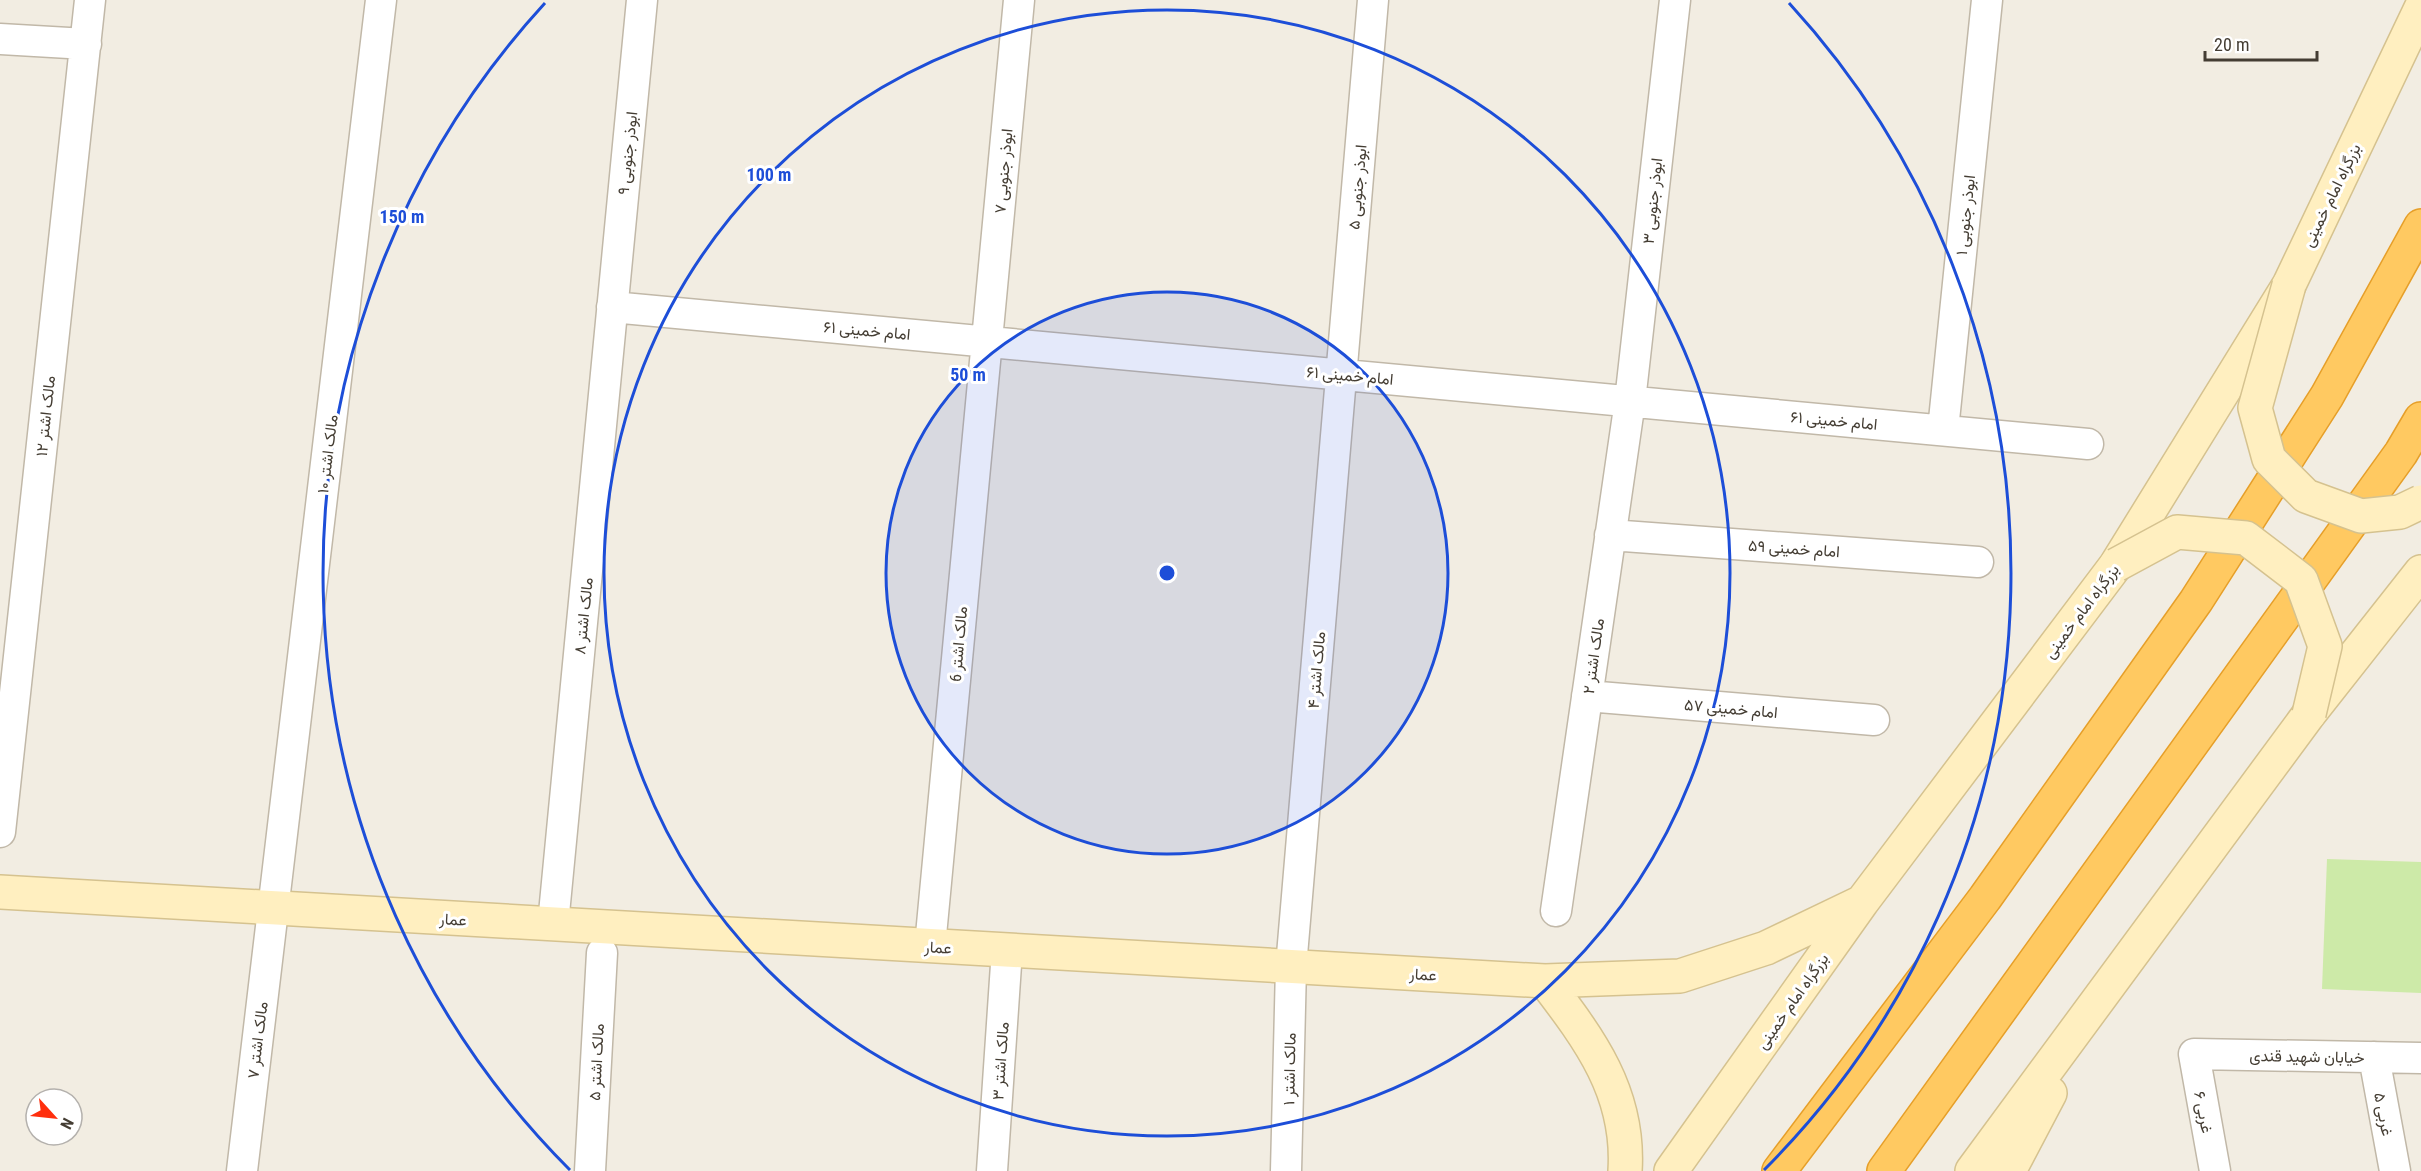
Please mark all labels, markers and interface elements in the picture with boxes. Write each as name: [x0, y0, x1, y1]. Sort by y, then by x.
scale bar: [2205, 24, 2318, 62]
text: 20 m: [2214, 34, 2249, 55]
street label: ابوذر جنوبی ۹: [614, 111, 642, 196]
street label: ابوذر جنوبی ۷: [990, 128, 1018, 214]
street label: بزرگراه امام خمینی: [2298, 140, 2366, 250]
street label: ابوذر جنوبی ۵: [1344, 144, 1372, 230]
street label: ابوذر جنوبی ۳: [1639, 157, 1667, 245]
text: 100 m: [747, 164, 791, 185]
street label: ابوذر جنوبی ۱: [1952, 174, 1980, 256]
text: 150 m: [380, 206, 424, 227]
street label: امام خمینی ۶۱: [823, 317, 911, 345]
street label: امام خمینی ۶۱: [1306, 362, 1394, 390]
text: 50 m: [950, 364, 986, 385]
street label: مالک اشتر ۱۲: [32, 375, 60, 457]
street label: امام خمینی ۶۱: [1790, 407, 1878, 435]
street label: مالک اشتر ۱۰: [313, 414, 343, 495]
street label: امام خمینی ۵۹: [1747, 536, 1840, 562]
street label: بزرگراه امام خمینی: [2040, 561, 2124, 663]
centre of rings: [1157, 563, 1177, 583]
street label: مالک اشتر ۸: [570, 577, 598, 656]
street label: مالک اشتر 6: [946, 605, 972, 683]
street label: مالک اشتر ۲: [1579, 617, 1609, 695]
street label: مالک اشتر ۴: [1304, 631, 1330, 709]
street label: امام خمینی ۵۷: [1683, 695, 1778, 723]
street label: عمار: [438, 909, 467, 931]
street label: عمار: [923, 937, 952, 959]
street label: بزرگراه امام خمینی: [1752, 950, 1833, 1053]
street label: عمار: [1408, 964, 1437, 986]
street label: مالک اشتر ۷: [243, 1000, 273, 1080]
street label: مالک اشتر ۳: [988, 1021, 1014, 1101]
street label: مالک اشتر ۵: [585, 1023, 609, 1101]
street label: مالک اشتر ۱: [1279, 1033, 1301, 1105]
street label: خیابان شهید قندی: [2249, 1046, 2365, 1068]
north arrow: [24, 1087, 84, 1147]
street label: غربی ۶: [2189, 1090, 2217, 1135]
street label: غربی ۵: [2369, 1091, 2397, 1138]
text: N: [56, 1115, 78, 1132]

